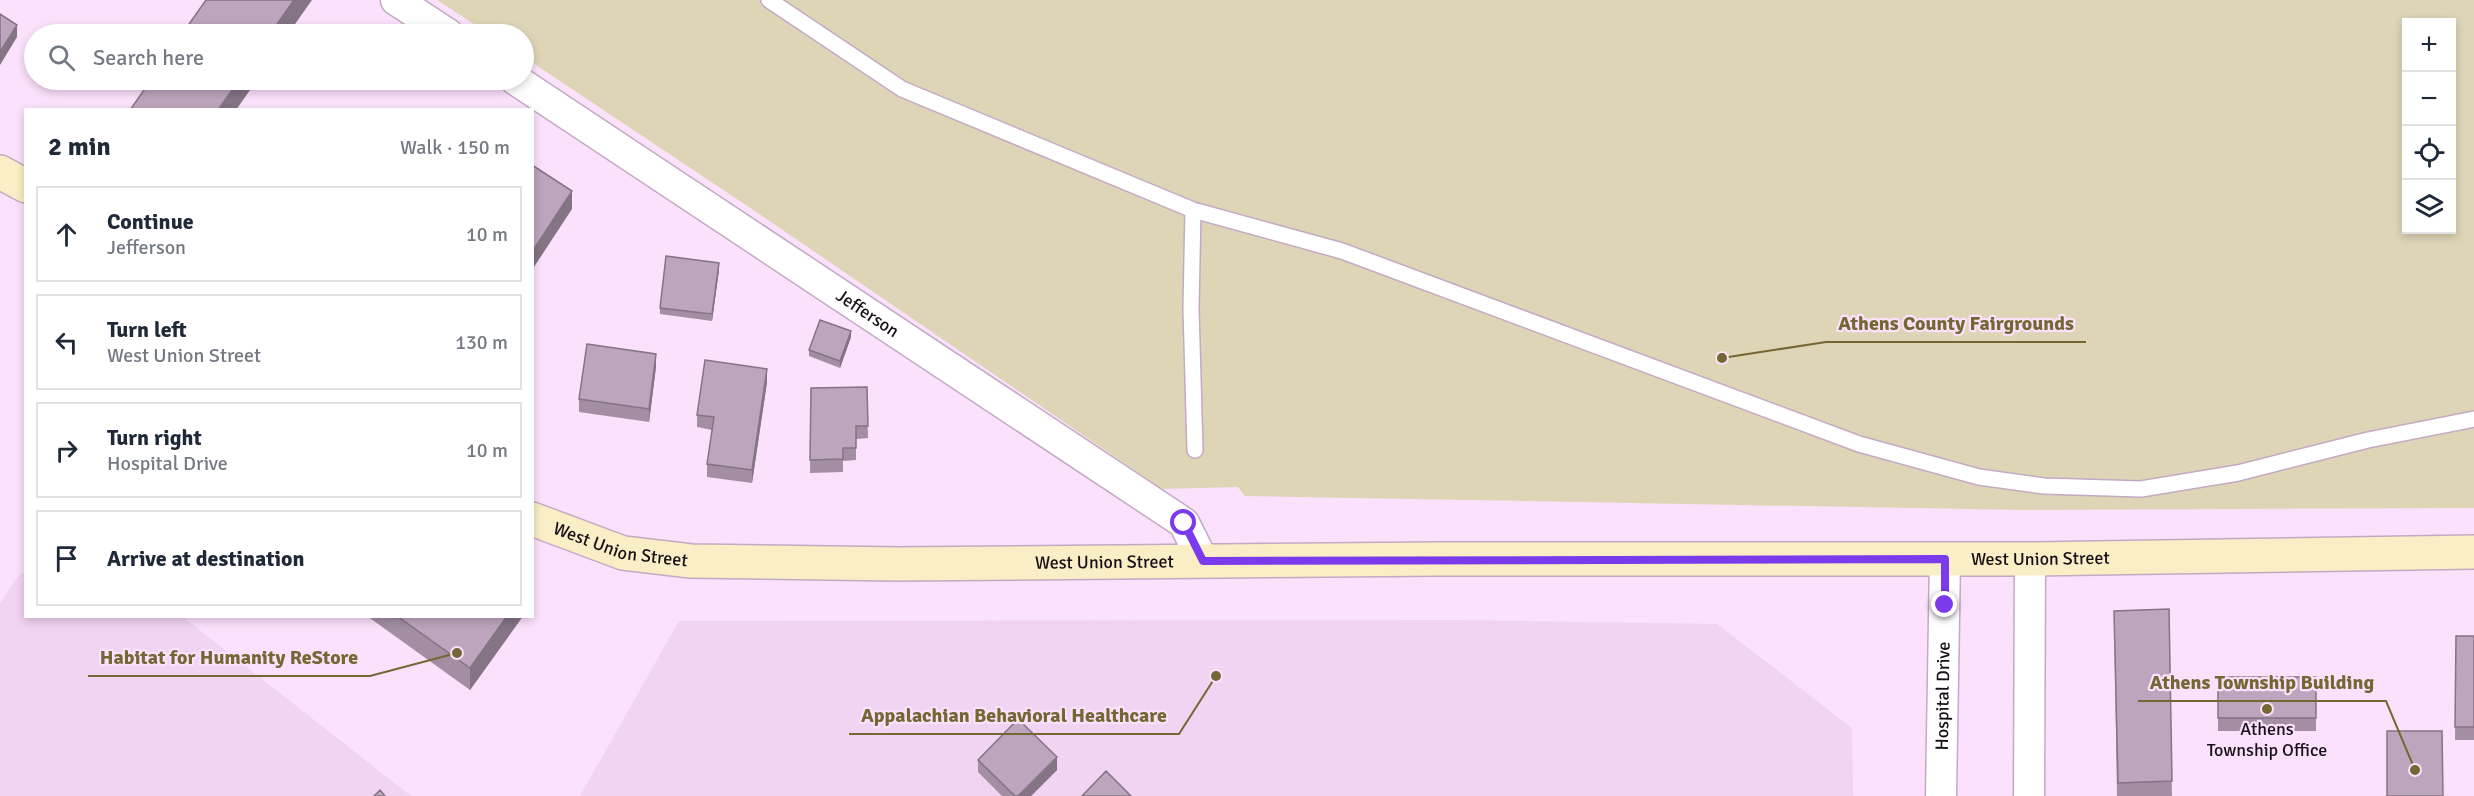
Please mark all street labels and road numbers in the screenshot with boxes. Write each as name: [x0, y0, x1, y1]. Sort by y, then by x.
street label: Jefferson: [832, 284, 903, 342]
street label: West Union Street: [550, 517, 689, 572]
street label: West Union Street: [1971, 547, 2110, 570]
street label: West Union Street: [1035, 550, 1174, 574]
street label: Hospital Drive: [1931, 641, 1955, 751]

